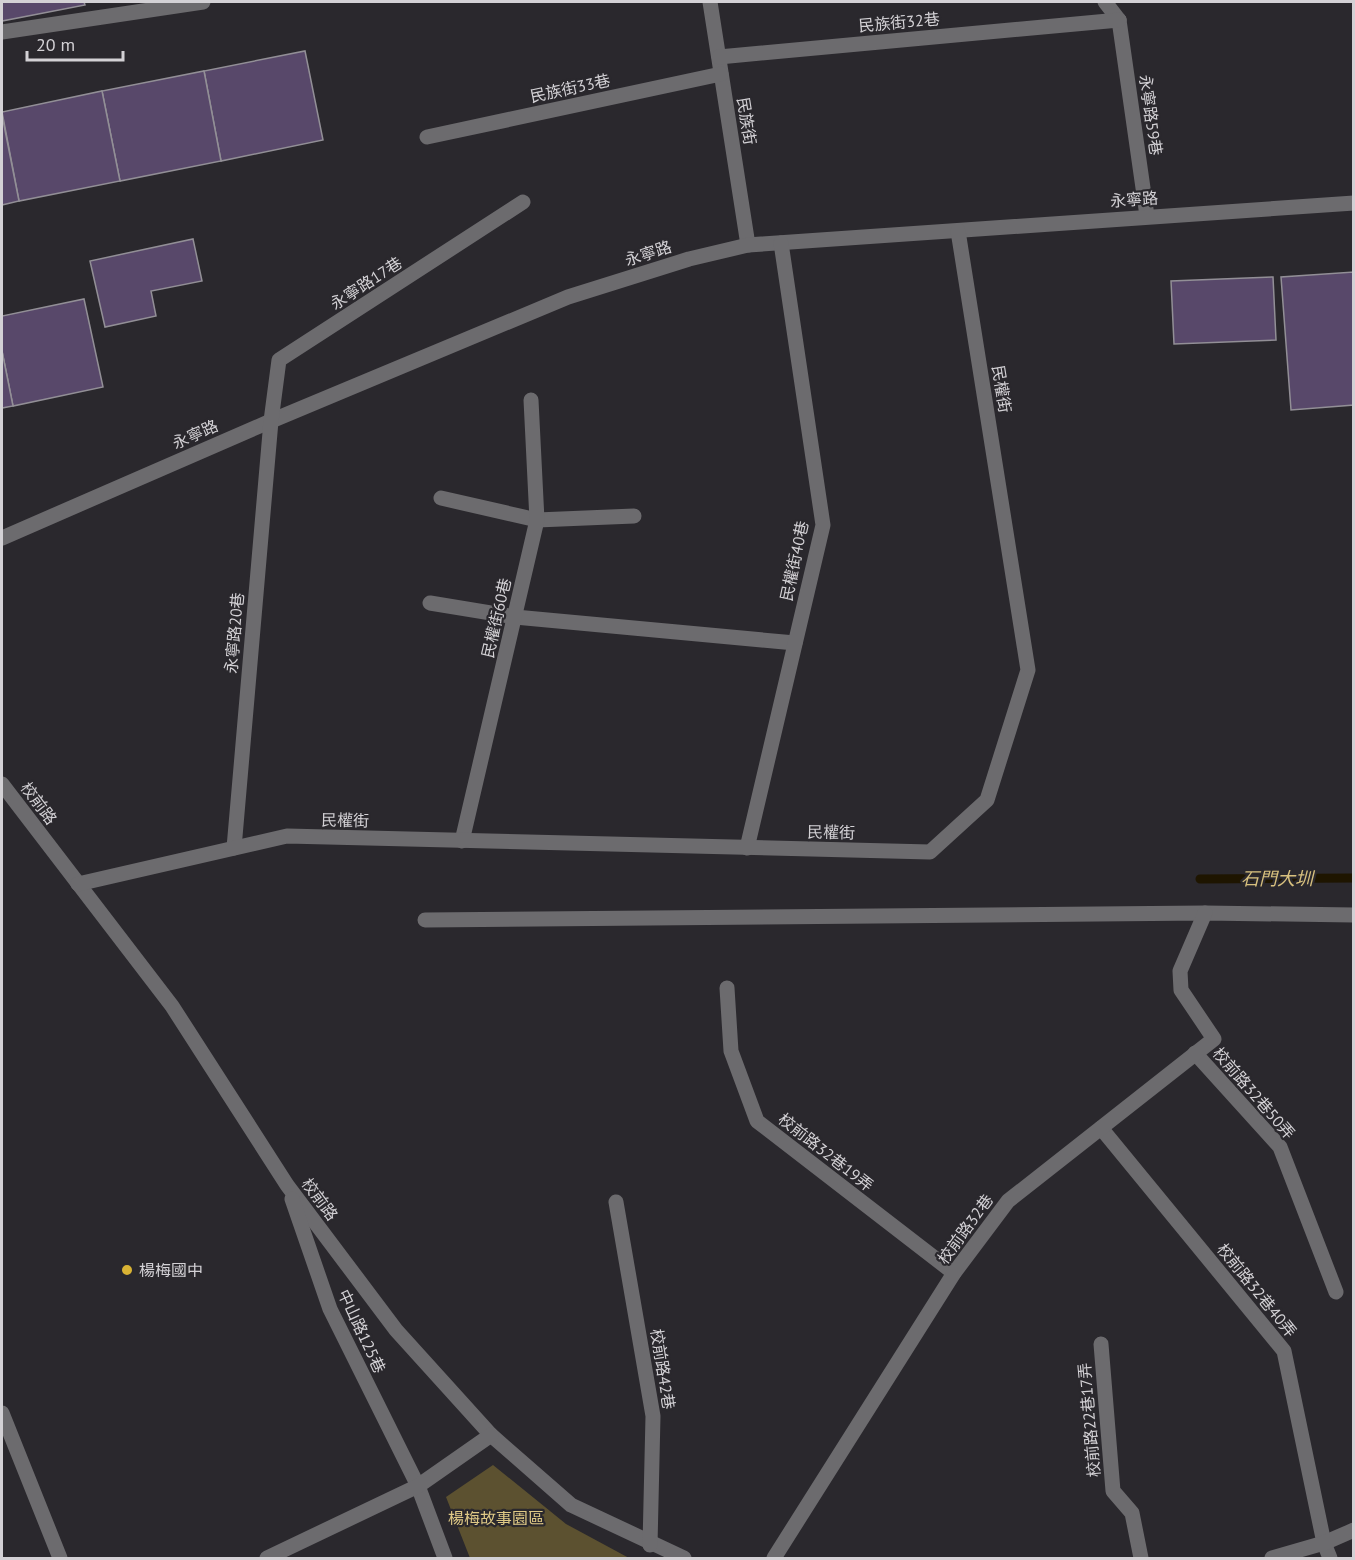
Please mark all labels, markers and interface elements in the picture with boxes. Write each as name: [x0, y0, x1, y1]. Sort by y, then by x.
street label: 民族街32巷: [858, 8, 940, 36]
scale bar: [27, 24, 123, 62]
text: 20 m: [36, 33, 75, 56]
street label: 民族街33巷: [528, 70, 612, 106]
street label: 永寧路59巷: [1135, 73, 1167, 157]
street label: 民族街: [733, 96, 761, 146]
street label: 永寧路: [1109, 187, 1159, 211]
street label: 永寧路: [622, 236, 674, 270]
street label: 永寧路17巷: [326, 252, 406, 314]
street label: 民權街: [988, 364, 1016, 414]
street label: 永寧路: [169, 415, 221, 453]
street label: 民權街40巷: [776, 519, 812, 603]
street label: 民權街60巷: [477, 576, 515, 660]
street label: 永寧路20巷: [220, 592, 248, 674]
street label: 校前路: [17, 778, 61, 828]
street label: 民權街: [321, 810, 369, 830]
street label: 民權街: [807, 822, 855, 842]
water label: 石門大圳: [1241, 867, 1316, 890]
street label: 校前路32巷50弄: [1209, 1043, 1299, 1143]
street label: 校前路32巷19弄: [775, 1109, 877, 1195]
street label: 校前路: [298, 1174, 342, 1224]
street label: 校前路32巷: [933, 1190, 997, 1268]
street label: 校前路32巷40弄: [1213, 1239, 1301, 1341]
place label: 楊梅國中: [139, 1260, 203, 1280]
marker: 楊梅國中: [120, 1263, 134, 1277]
street label: 中山路125巷: [334, 1286, 390, 1376]
street label: 校前路42巷: [647, 1327, 679, 1411]
street label: 校前路22巷17弄: [1074, 1362, 1104, 1478]
park label: 楊梅故事園區: [448, 1508, 544, 1528]

